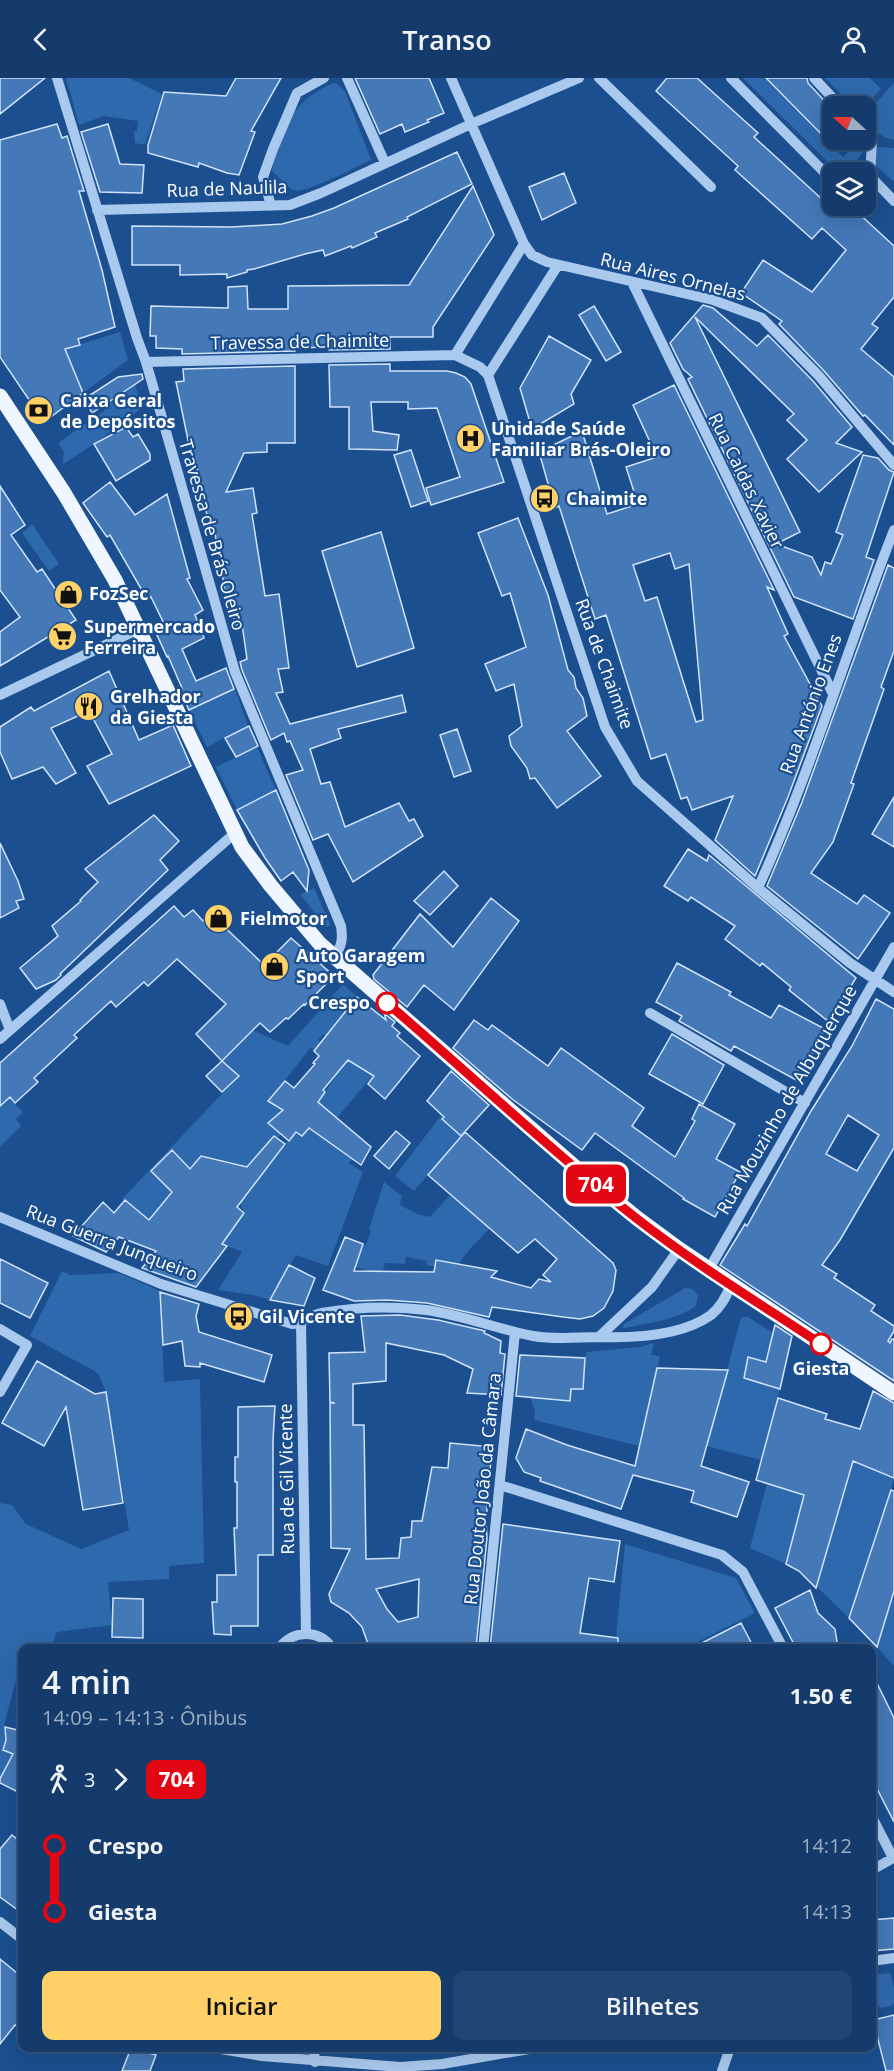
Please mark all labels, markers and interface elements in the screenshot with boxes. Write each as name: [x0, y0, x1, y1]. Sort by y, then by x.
text: Transo: [402, 21, 492, 58]
icon: back: [24, 23, 57, 56]
icon: person: [837, 23, 870, 56]
north arrow: [822, 96, 876, 150]
map controls: [822, 96, 876, 216]
button: layers: [822, 162, 876, 216]
street label: Rua de Naulila: [166, 174, 288, 202]
street label: Rua Aires Ornelas: [598, 246, 748, 306]
street label: Travessa de Chaimite: [210, 327, 390, 355]
place label: Caixa Geral de Depósitos: [60, 388, 176, 433]
bank icon: Caixa Geral de Depósitos: [23, 395, 55, 427]
street label: Rua Caldas Xavier: [704, 409, 790, 553]
place label: Unidade Saúde Familiar Brás-Oleiro: [491, 416, 671, 461]
hospital icon: Unidade Saúde Familiar Brás-Oleiro: [454, 423, 486, 455]
street label: Travessa de Brás Oleiro: [174, 436, 252, 633]
bus stop icon: Chaimite: [529, 483, 561, 515]
place label: Chaimite: [566, 486, 647, 510]
shop icon: FozSec: [52, 578, 84, 610]
place label: FozSec: [89, 581, 149, 605]
street label: Rua de Chaimite: [570, 595, 640, 732]
place label: Supermercado Ferreira: [84, 614, 215, 659]
supermarket icon: Supermercado Ferreira: [47, 621, 79, 653]
street label: Rua António Enes: [774, 630, 847, 777]
place label: Grelhador da Giesta: [110, 684, 201, 729]
restaurant icon: Grelhador da Giesta: [73, 691, 105, 723]
shop icon: Fielmotor: [203, 903, 235, 935]
place label: Fielmotor: [240, 906, 327, 930]
place label: Auto Garagem Sport: [296, 943, 425, 988]
shop icon: Auto Garagem Sport: [259, 950, 291, 982]
street label: Rua Mouzinho de Albuquerque: [711, 981, 862, 1218]
place label: Crespo: [308, 990, 370, 1014]
marker: Crespo: [376, 992, 398, 1014]
line badge: 704: [562, 1164, 630, 1204]
text: 704: [578, 1170, 614, 1198]
street label: Rua Guerra Junqueiro: [23, 1198, 202, 1286]
bus stop icon: Gil Vicente: [222, 1301, 254, 1333]
place label: Gil Vicente: [259, 1304, 355, 1328]
marker: Giesta: [810, 1333, 832, 1355]
place label: Giesta: [793, 1356, 849, 1380]
street label: Rua Doutor João da Câmara: [458, 1372, 506, 1606]
street label: Rua de Gil Vicente: [273, 1403, 299, 1555]
text: 4 min: [42, 1659, 131, 1704]
text: 1.50 €: [790, 1680, 852, 1710]
text: 14:09 – 14:13 · Ônibus: [42, 1704, 247, 1731]
icon: walk: [42, 1763, 75, 1796]
icon: forward: [104, 1763, 137, 1796]
text: 704: [158, 1765, 194, 1793]
text: 3: [84, 1766, 95, 1793]
text: Crespo: [88, 1830, 164, 1860]
text: 14:12: [801, 1832, 852, 1859]
text: Giesta: [88, 1896, 157, 1926]
text: 14:13: [801, 1898, 852, 1925]
button: Iniciar: [42, 1971, 441, 2040]
button: Bilhetes: [453, 1971, 852, 2040]

